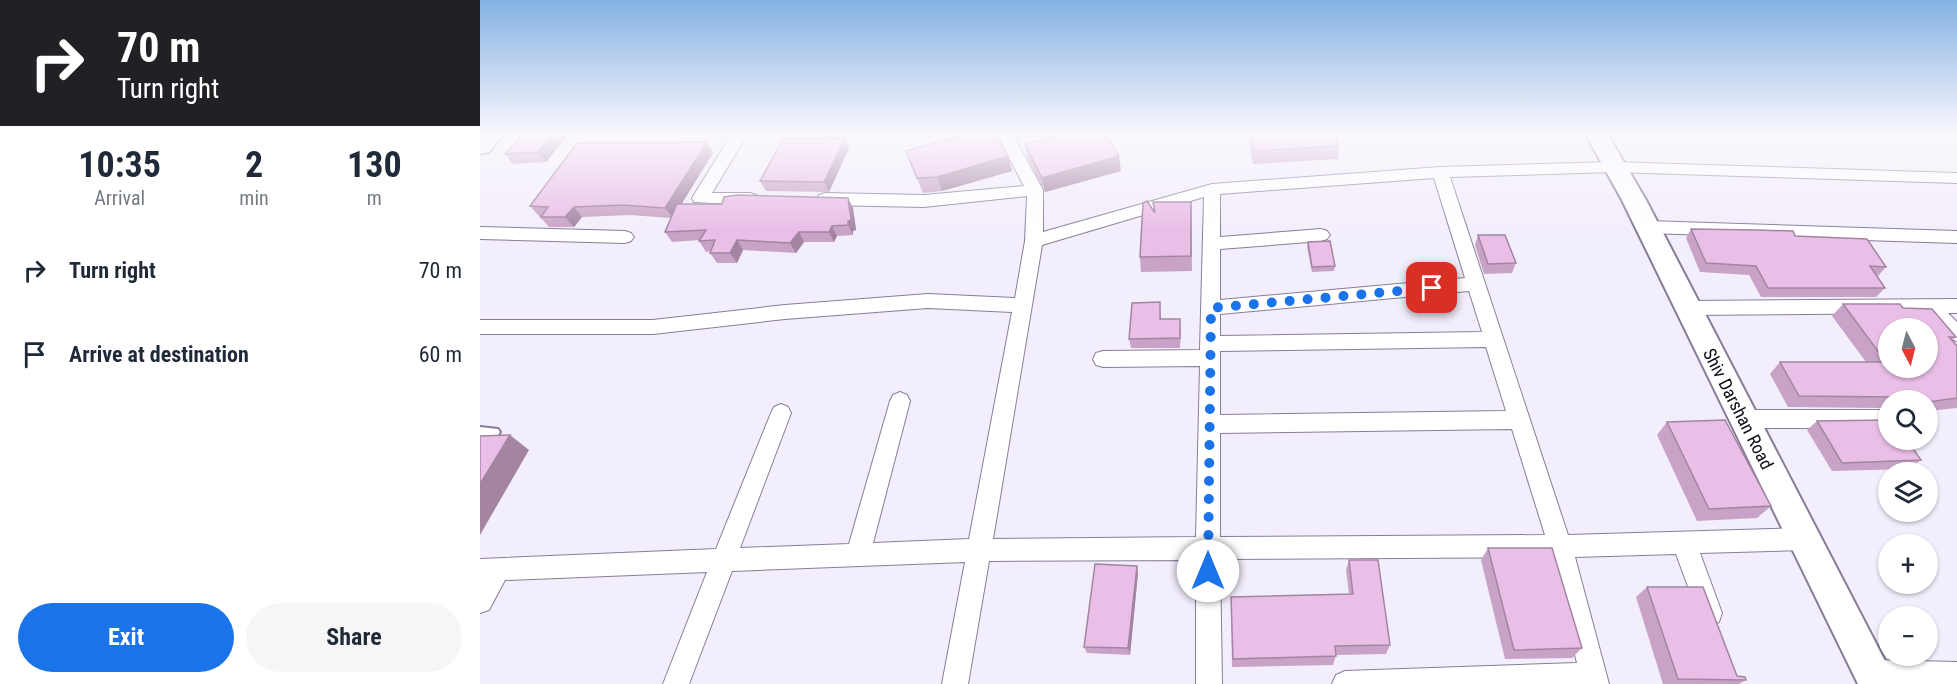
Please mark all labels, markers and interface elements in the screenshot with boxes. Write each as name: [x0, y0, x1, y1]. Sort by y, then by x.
text: 70 m: [117, 23, 200, 72]
icon: right: [18, 24, 96, 102]
text: Turn right: [117, 73, 219, 105]
text: 10:35: [78, 144, 161, 186]
text: 2: [245, 144, 263, 186]
text: 130: [347, 144, 402, 186]
text: Arrival: [94, 186, 145, 210]
text: min: [239, 186, 269, 210]
text: m: [367, 186, 382, 210]
icon: right: [18, 254, 51, 287]
text: Turn right: [69, 258, 156, 283]
text: 70 m: [419, 258, 462, 283]
pin: [1406, 262, 1457, 313]
icon: arrive: [1415, 271, 1448, 304]
north arrow: [1878, 318, 1938, 378]
map controls: [1878, 318, 1938, 666]
icon: arrive: [18, 338, 51, 371]
text: Arrive at destination: [69, 342, 249, 367]
text: 60 m: [419, 342, 462, 367]
street label: Shiv Darshan Road: [1699, 345, 1778, 473]
button: search: [1878, 390, 1938, 450]
button: layers: [1878, 462, 1938, 522]
button: +: [1878, 534, 1938, 594]
position arrow: [1176, 539, 1240, 603]
button: Exit: [18, 603, 234, 672]
button: Share: [246, 603, 462, 672]
button: −: [1878, 606, 1938, 666]

